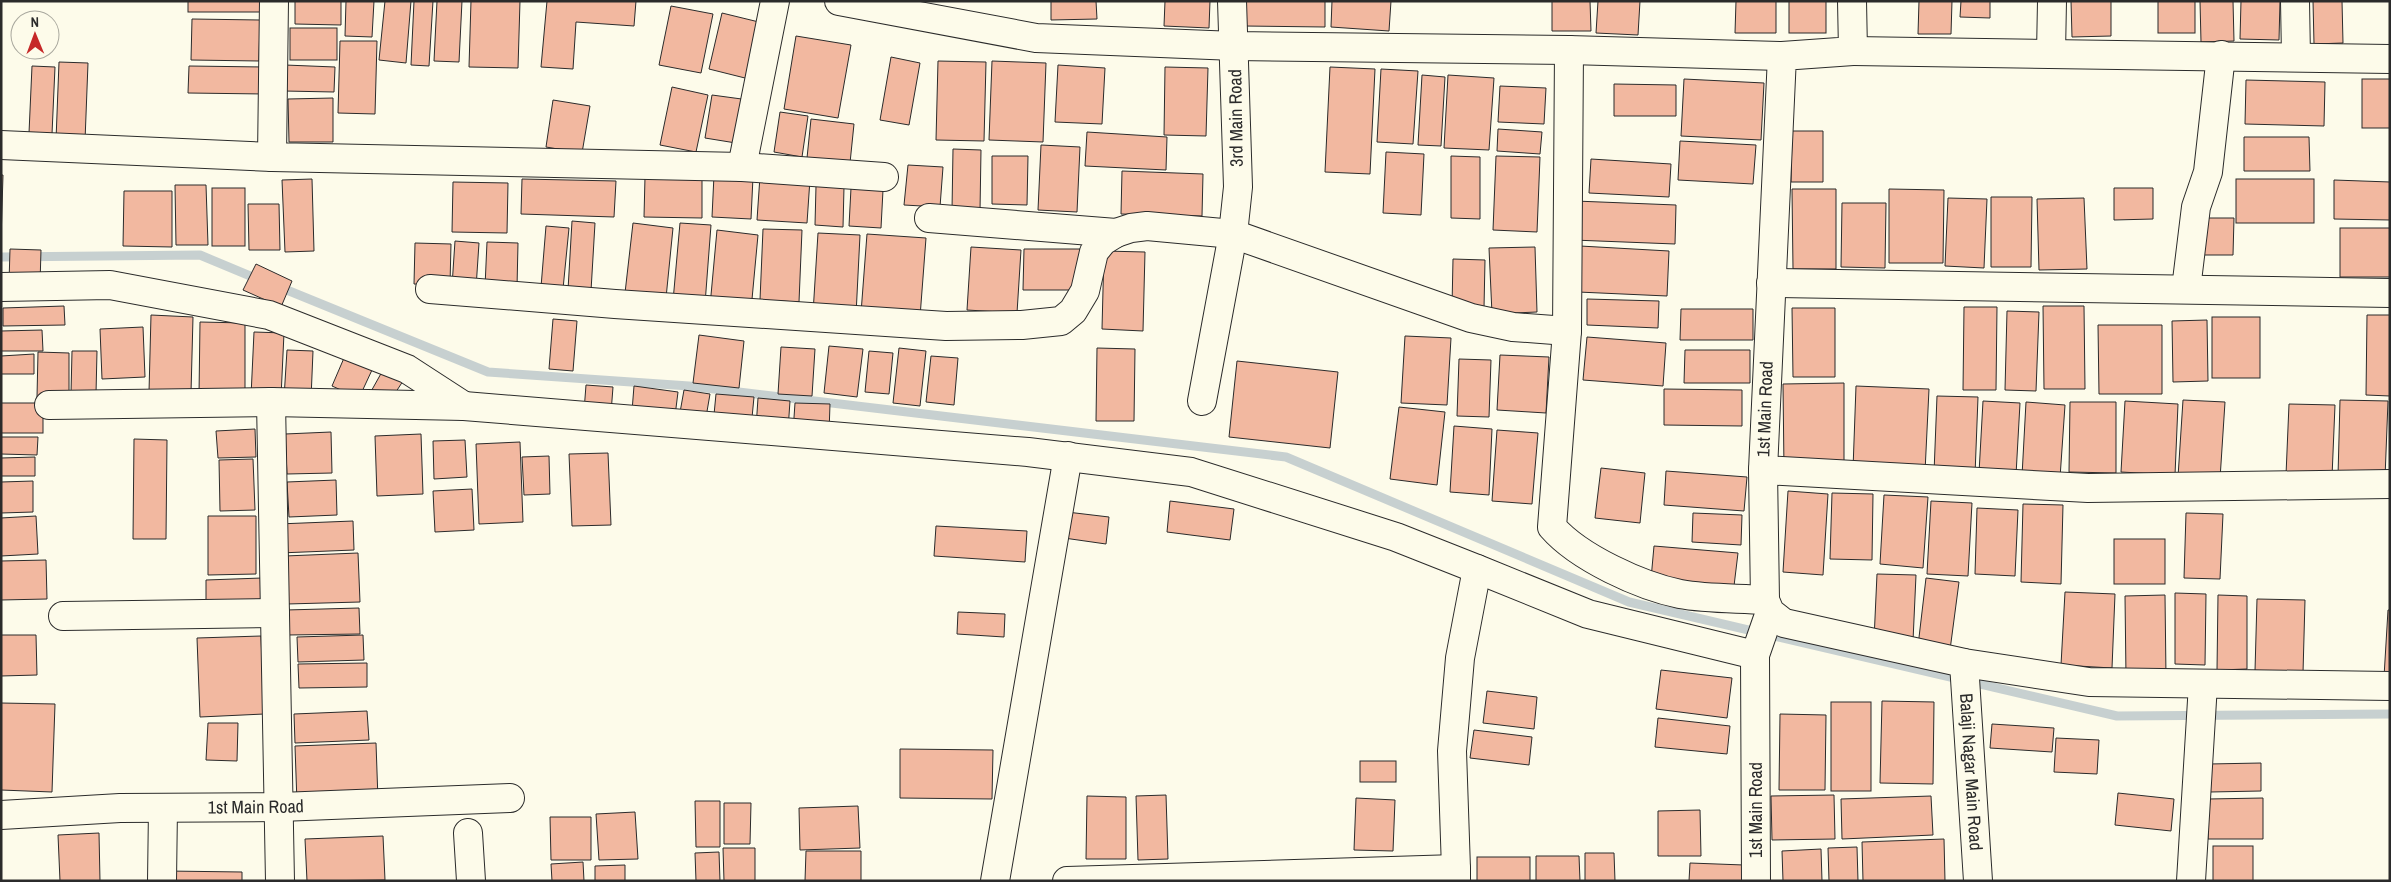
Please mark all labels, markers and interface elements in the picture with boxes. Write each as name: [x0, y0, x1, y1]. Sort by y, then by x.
north arrow: [10, 10, 60, 60]
text: N: [30, 13, 39, 31]
street label: 3rd Main Road: [1222, 69, 1249, 167]
street label: 1st Main Road: [1750, 361, 1779, 457]
street label: Balaji Nagar Main Road: [1954, 692, 1989, 851]
street label: 1st Main Road: [1743, 762, 1768, 858]
street label: 1st Main Road: [208, 793, 304, 819]

